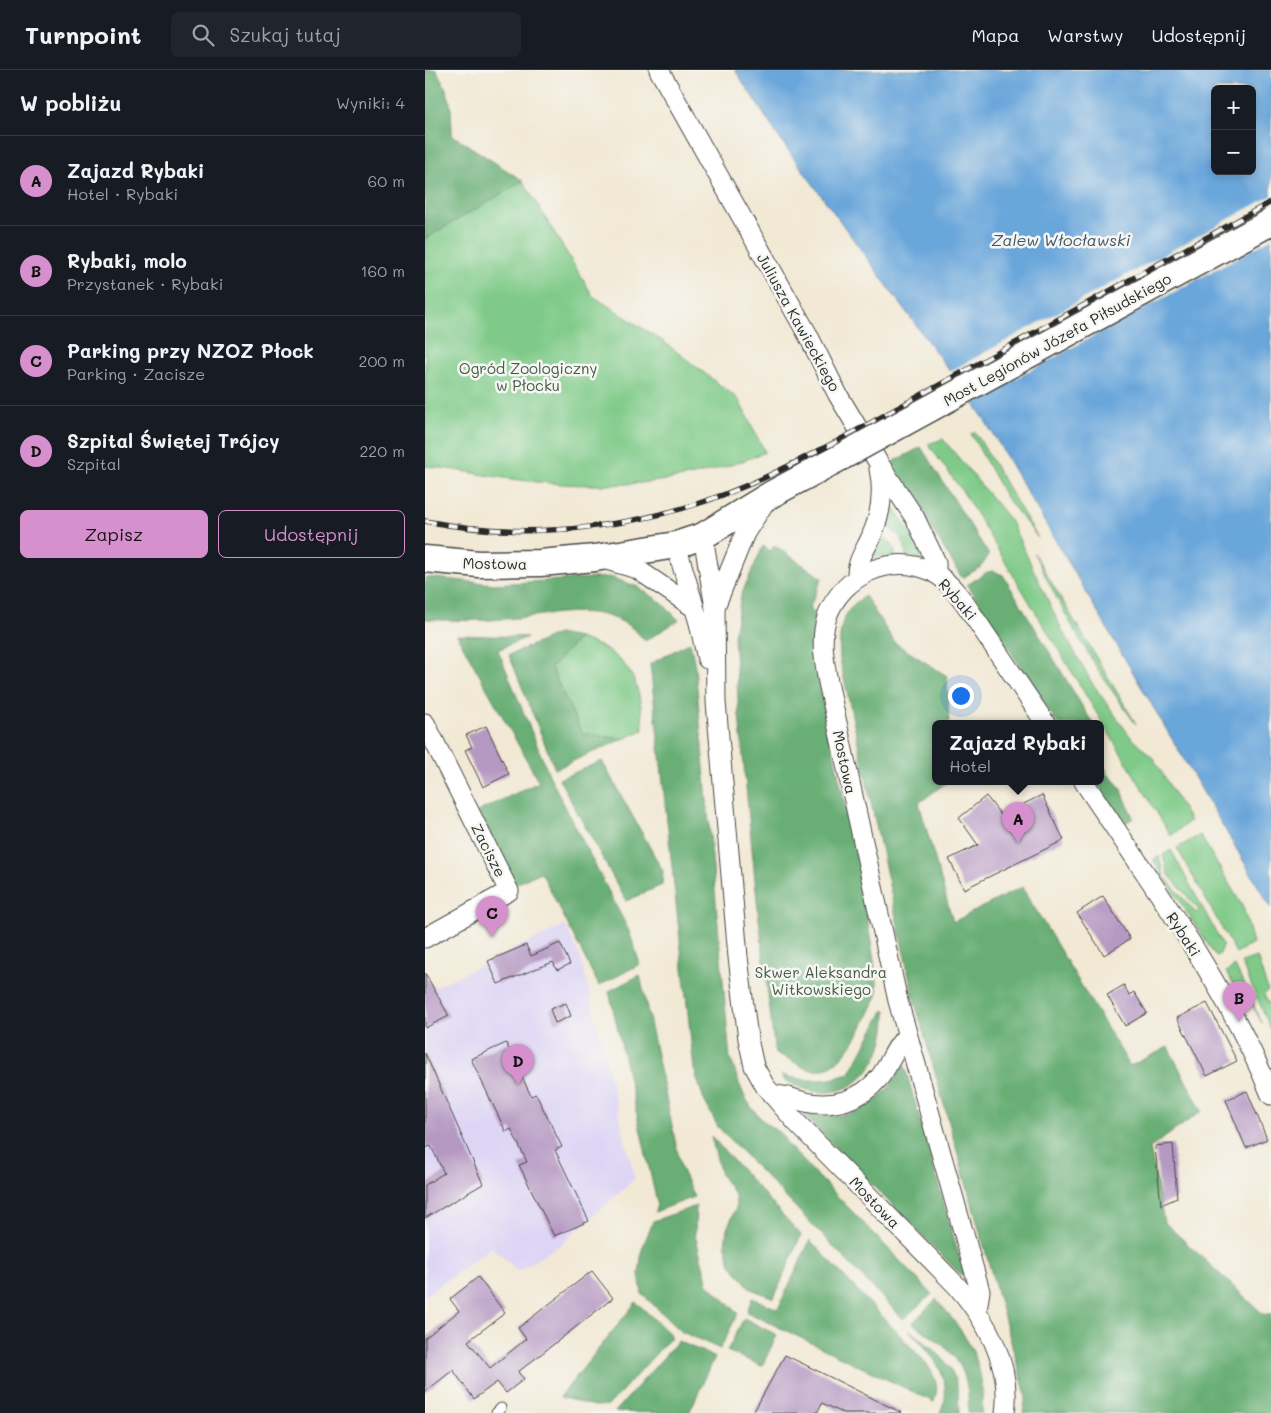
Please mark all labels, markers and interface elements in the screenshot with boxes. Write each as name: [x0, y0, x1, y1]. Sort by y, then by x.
search box: [171, 12, 521, 57]
text: Turnpoint: [25, 19, 141, 50]
icon: search: [189, 21, 217, 49]
text: Szukaj tutaj: [229, 22, 341, 47]
text: Mapa: [971, 23, 1019, 47]
text: Warstwy: [1047, 23, 1123, 47]
text: Udostępnij: [1151, 23, 1246, 47]
map controls: [1211, 85, 1256, 175]
button: +: [1211, 85, 1256, 130]
text: W pobliżu: [20, 89, 121, 116]
text: Wyniki: 4: [336, 92, 405, 113]
button: −: [1211, 130, 1256, 175]
text: Zajazd Rybaki: [67, 158, 204, 183]
text: A: [30, 170, 42, 191]
text: 60 m: [368, 170, 405, 191]
text: Hotel · Rybaki: [67, 183, 178, 204]
water label: Zalew Włocławski: [992, 229, 1130, 250]
text: Rybaki, molo: [67, 248, 187, 273]
street label: Juliusza Kawieckiego: [753, 249, 845, 395]
text: B: [31, 260, 41, 281]
text: 160 m: [360, 260, 405, 281]
street label: Most Legionów Józefa Piłsudskiego: [940, 268, 1175, 410]
text: Przystanek · Rybaki: [67, 273, 223, 294]
text: Parking przy NZOZ Płock: [67, 338, 314, 363]
text: C: [30, 350, 42, 371]
text: 200 m: [358, 350, 405, 371]
park label: Ogród Zoologiczny w Płocku: [459, 358, 597, 395]
text: Parking · Zacisze: [67, 363, 205, 384]
text: Szpital Świętej Trójcy: [67, 428, 280, 453]
text: D: [30, 440, 42, 461]
text: 220 m: [359, 440, 405, 461]
text: Szpital: [67, 453, 121, 474]
button: Zapisz: [20, 510, 208, 558]
button: Udostępnij: [218, 510, 405, 558]
street label: Mostowa: [463, 552, 527, 574]
street label: Rybaki: [934, 574, 982, 624]
your location: [948, 683, 974, 709]
popup: [932, 720, 1104, 785]
street label: Mostowa: [829, 728, 861, 796]
text: Zajazd Rybaki: [949, 730, 1087, 755]
text: Hotel: [949, 755, 991, 776]
pin: A: [1002, 802, 1034, 843]
street label: Zacisze: [467, 820, 511, 880]
pin: C: [476, 896, 508, 937]
street label: Rybaki: [1162, 908, 1206, 960]
park label: Skwer Aleksandra Witkowskiego: [755, 962, 887, 999]
pin: B: [1223, 981, 1255, 1022]
pin: D: [502, 1044, 534, 1085]
street label: Mostowa: [845, 1172, 905, 1232]

